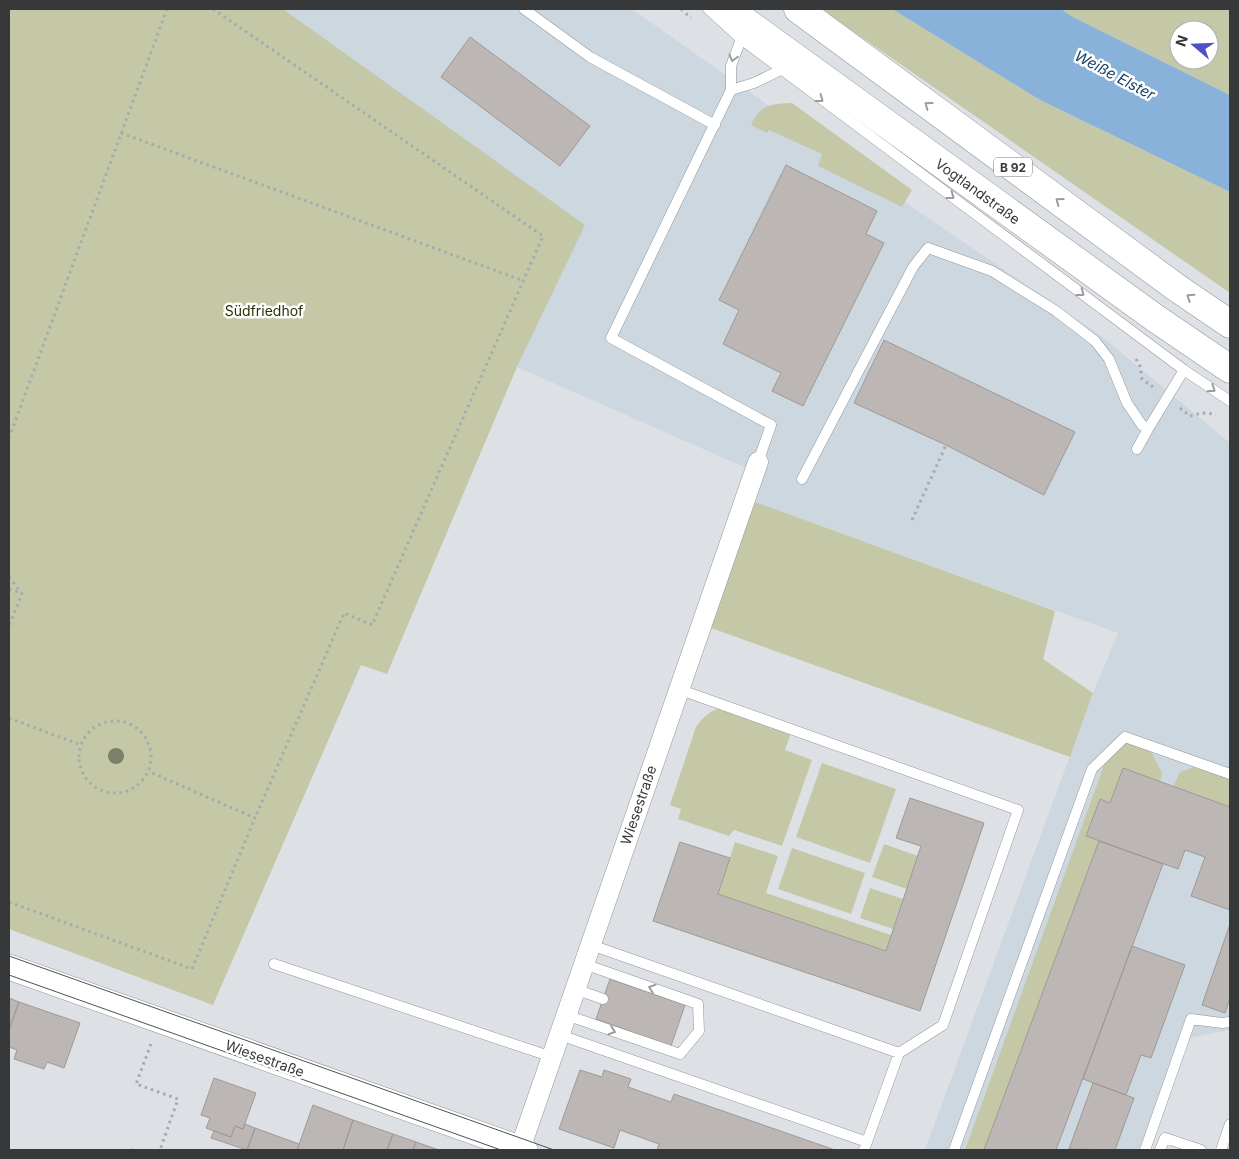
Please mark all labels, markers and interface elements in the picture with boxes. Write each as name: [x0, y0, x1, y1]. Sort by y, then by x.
north arrow: [1169, 20, 1219, 70]
text: N: [1171, 33, 1191, 48]
water label: Weiße Elster: [1072, 46, 1159, 104]
one-way arrow: [728, 54, 739, 63]
one-way arrow: [814, 93, 824, 102]
one-way arrow: [925, 102, 934, 110]
street label: Vogtlandstraße: [932, 155, 1024, 227]
road number: B 92: [994, 158, 1032, 176]
one-way arrow: [945, 190, 955, 199]
one-way arrow: [1055, 198, 1065, 207]
one-way arrow: [1075, 287, 1085, 296]
one-way arrow: [1186, 294, 1196, 303]
park label: Südfriedhof: [225, 302, 303, 319]
one-way arrow: [1207, 383, 1216, 392]
street label: Wiesestraße: [616, 763, 660, 847]
one-way arrow: [648, 984, 656, 994]
one-way arrow: [608, 1025, 616, 1035]
street label: Wiesestraße: [223, 1036, 307, 1080]

